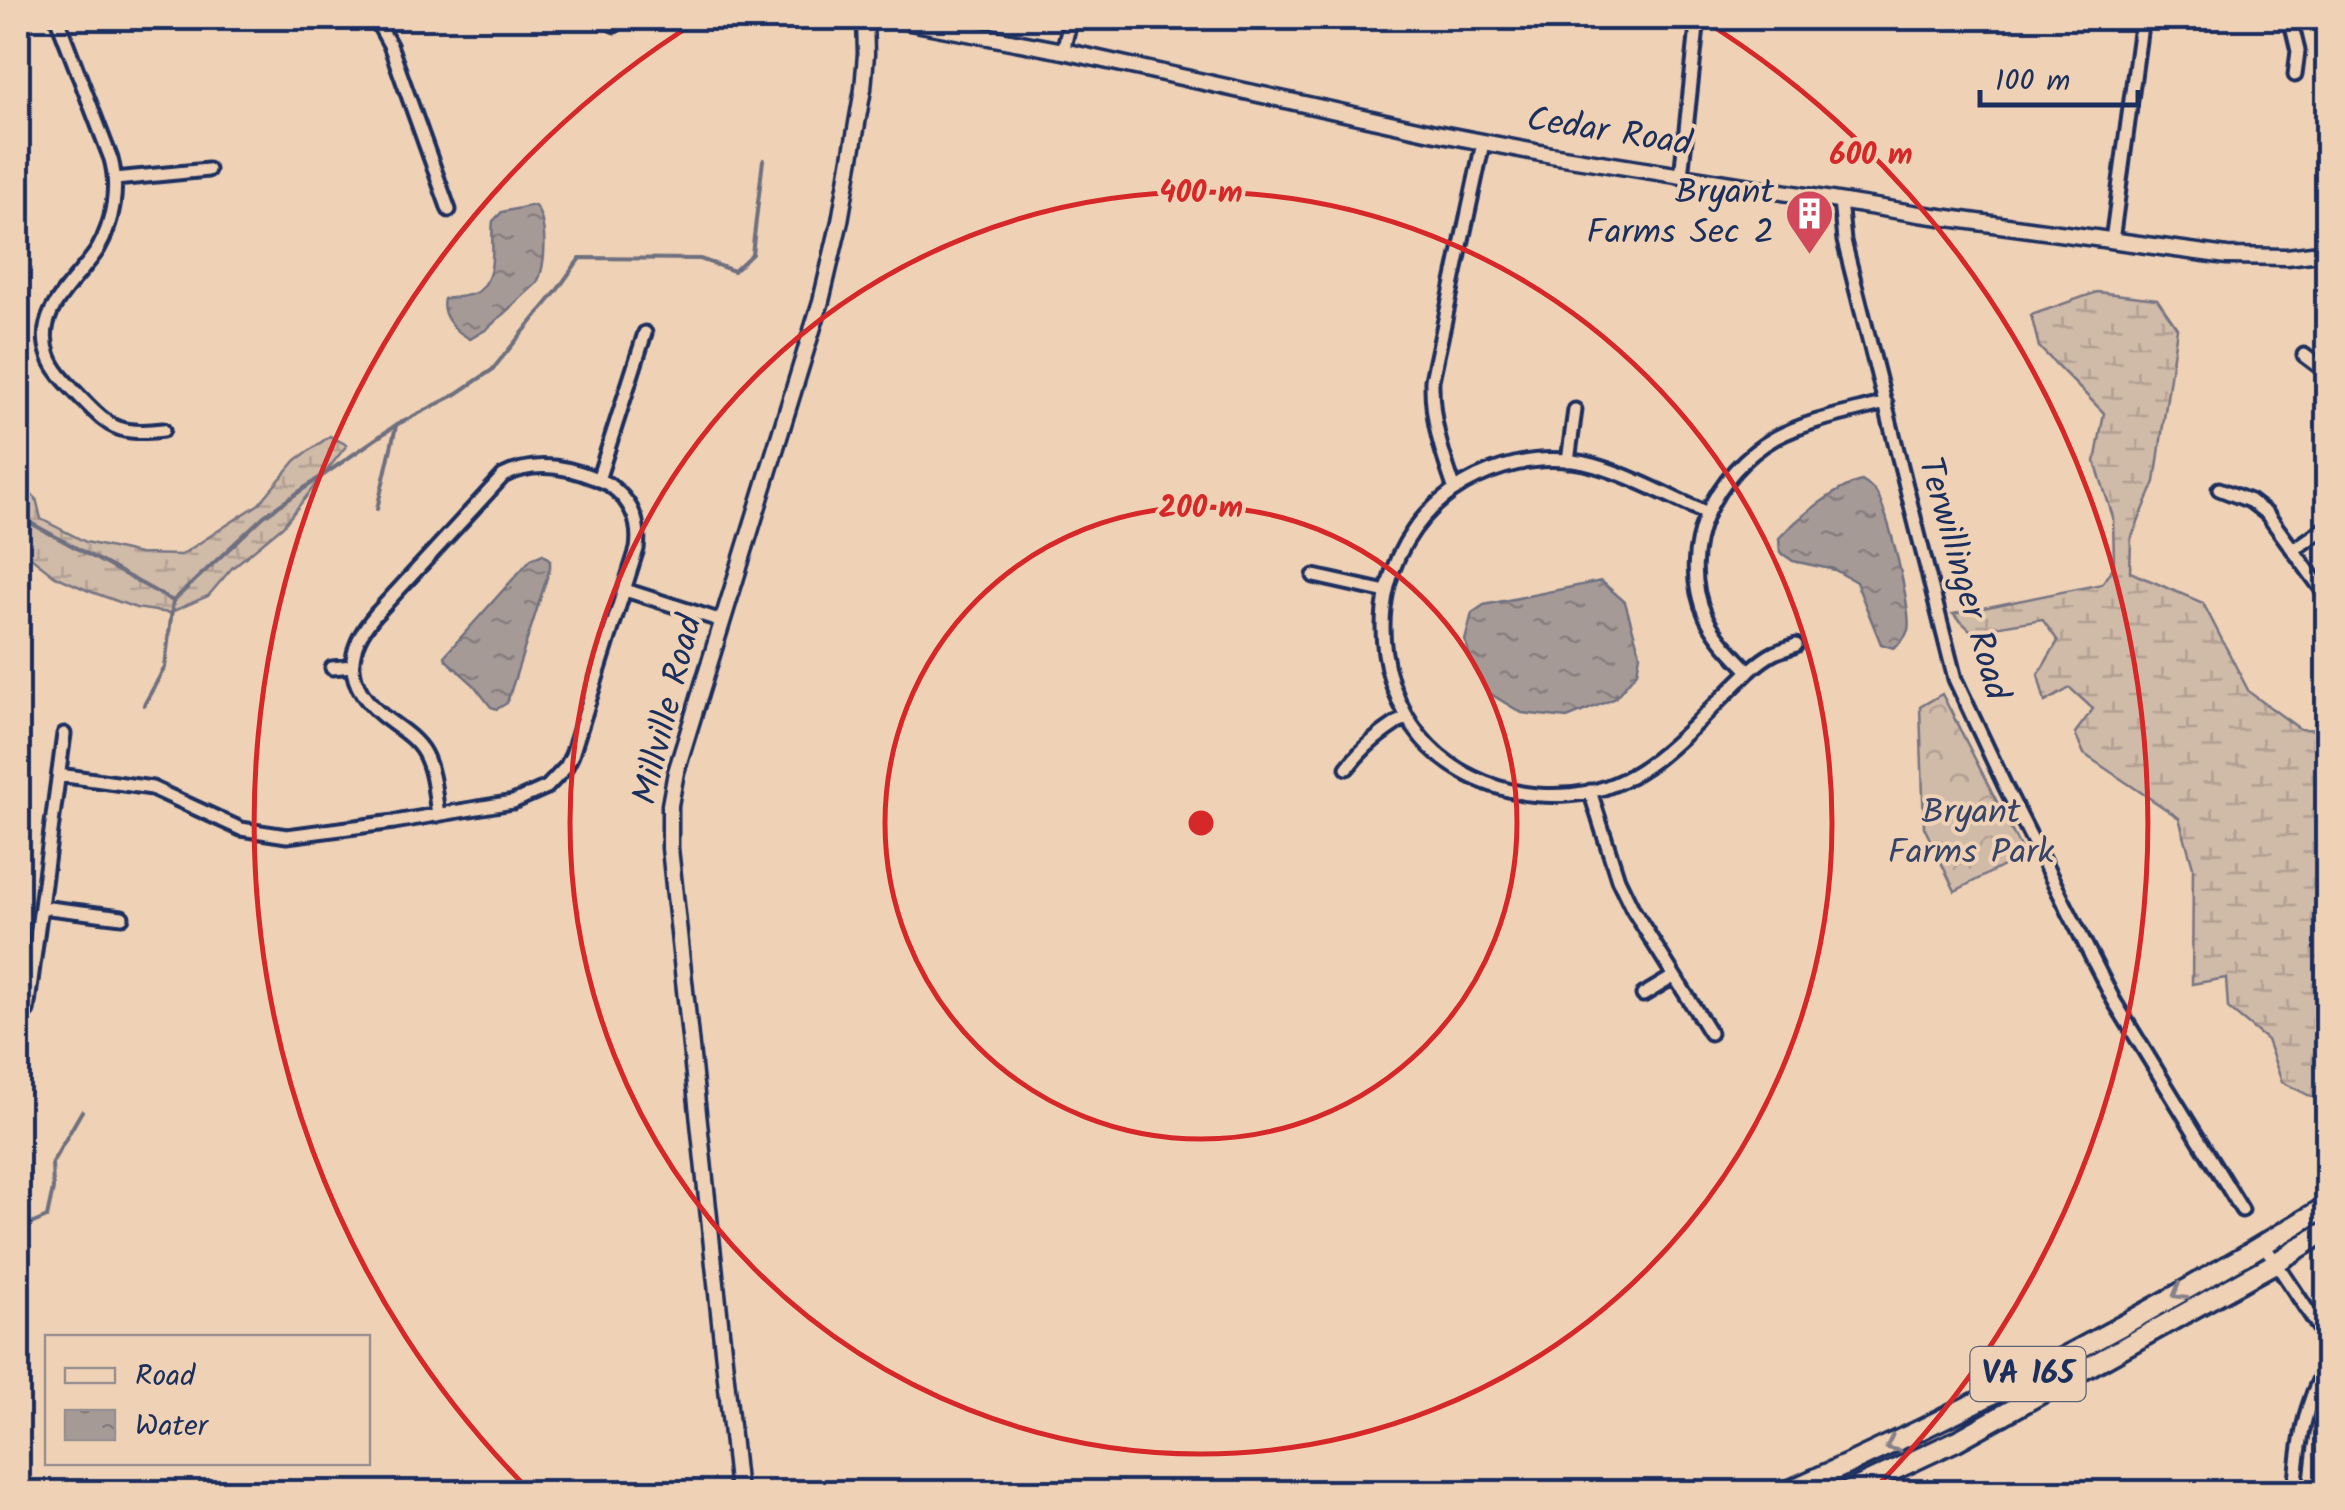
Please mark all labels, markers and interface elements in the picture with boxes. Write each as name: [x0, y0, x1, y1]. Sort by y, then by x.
scale bar: [1980, 45, 2138, 107]
text: 100 m: [1995, 58, 2070, 106]
street label: Cedar Road: [1522, 92, 1697, 174]
text: 600 m: [1829, 132, 1913, 180]
place label: Bryant Farms Sec 2: [1587, 166, 1774, 262]
text: 400 m: [1159, 170, 1243, 218]
building icon: Bryant Farms Sec 2: [1783, 188, 1835, 256]
street label: Terwillinger Road: [1901, 451, 2024, 708]
text: 200 m: [1159, 485, 1243, 533]
street label: Millville Road: [618, 608, 720, 811]
park label: Bryant Farms Park: [1888, 786, 2055, 882]
centre of rings: [1183, 805, 1219, 841]
one-way arrow: [2172, 1281, 2190, 1301]
legend: [45, 1335, 370, 1465]
road number: VA 165: [1970, 1347, 2086, 1401]
text: Road: [135, 1353, 196, 1401]
text: Water: [135, 1403, 210, 1451]
one-way arrow: [1884, 1432, 1902, 1452]

